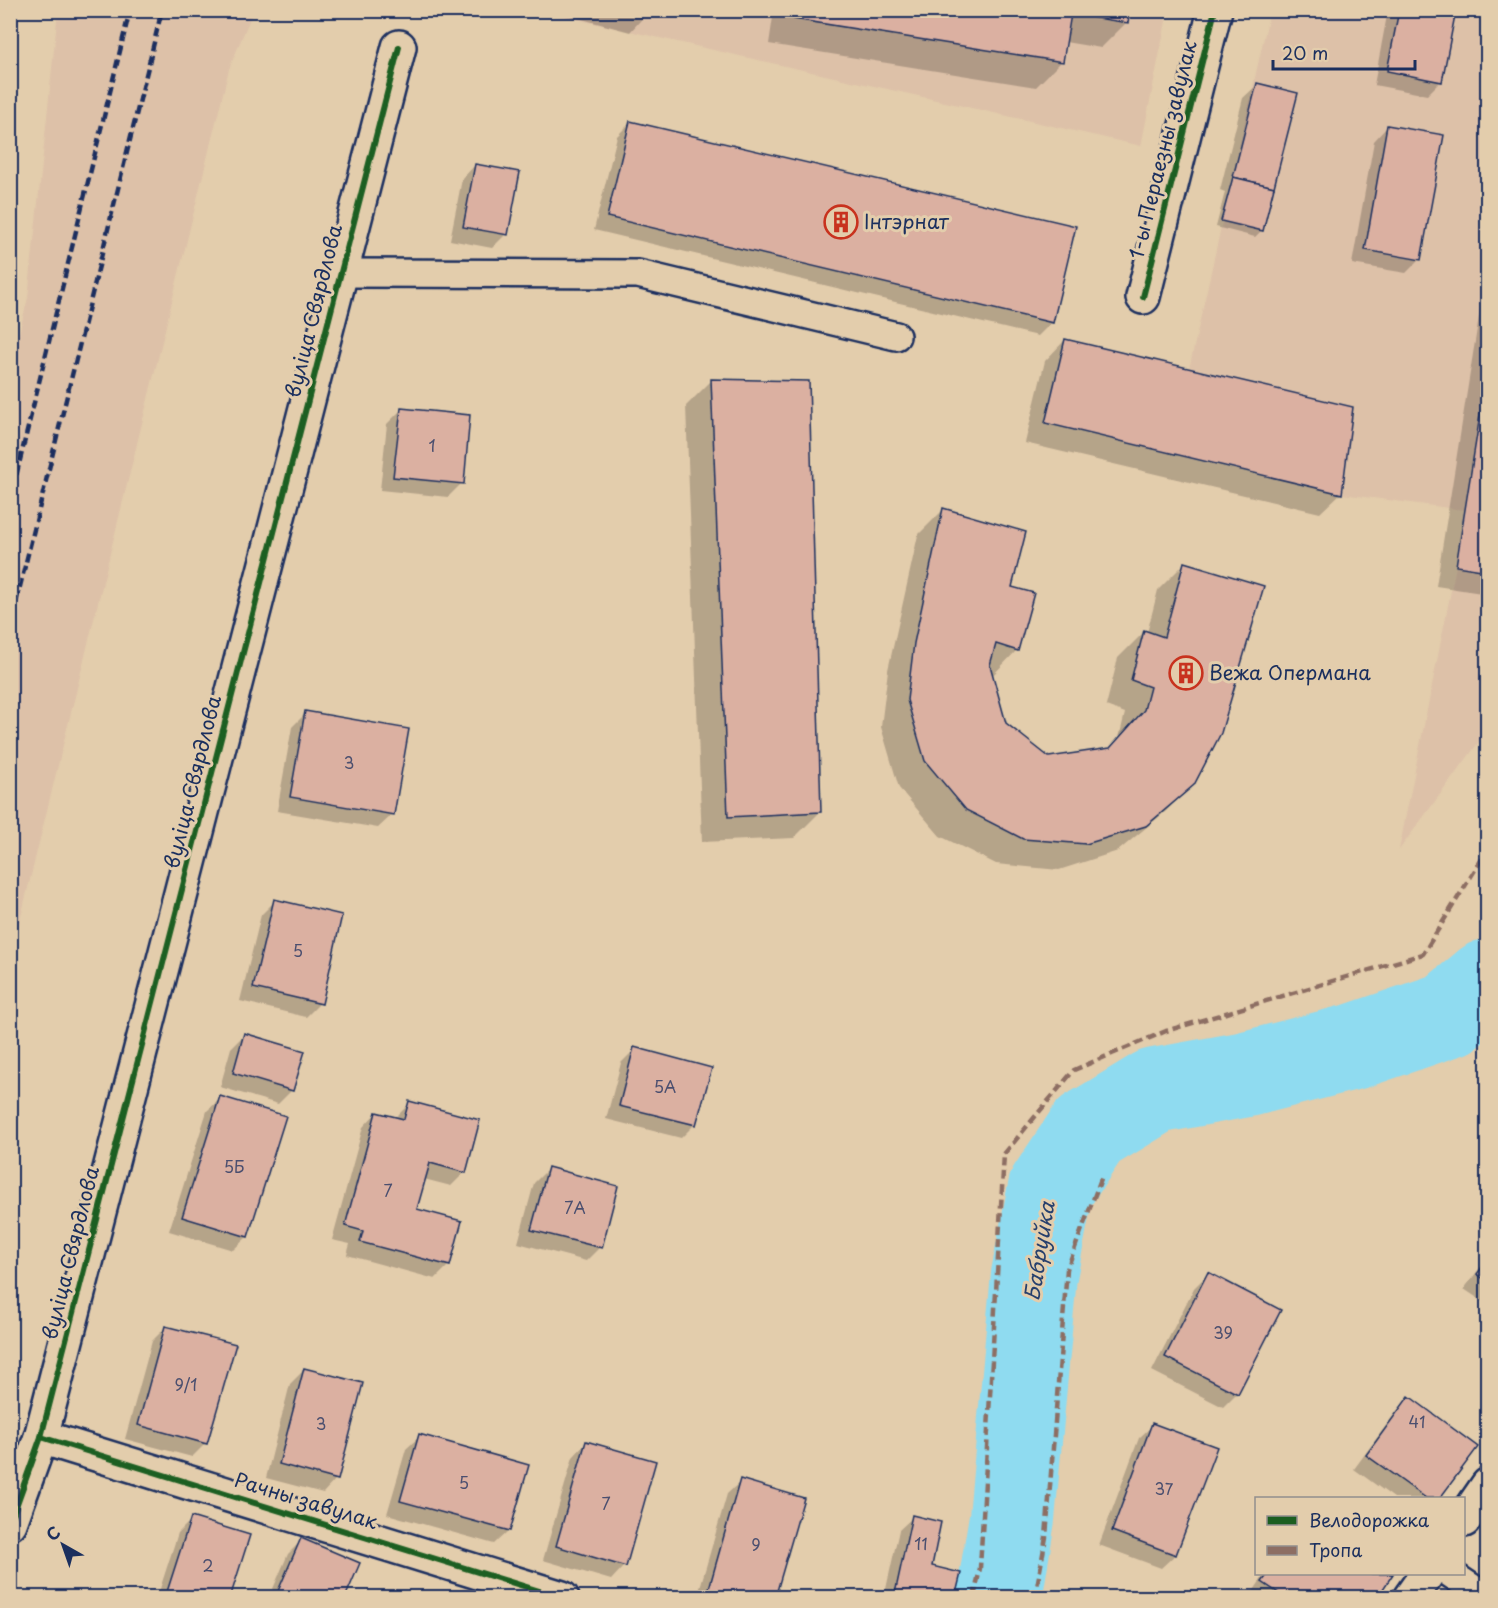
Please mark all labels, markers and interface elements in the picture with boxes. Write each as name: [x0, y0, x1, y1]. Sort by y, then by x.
scale bar: [1273, 33, 1416, 71]
street label: 1-ы Пераезны завулак: [1120, 37, 1204, 262]
text: 20 m: [1282, 39, 1328, 66]
building icon: Інтэрнат: [823, 204, 859, 240]
place label: Інтэрнат: [864, 206, 950, 236]
street label: вуліца Свярдлова: [277, 221, 349, 400]
house number: 1: [428, 433, 436, 457]
building icon: Вежа Опермана: [1168, 655, 1204, 691]
place label: Вежа Опермана: [1209, 657, 1371, 687]
street label: вуліца Свярдлова: [156, 692, 228, 871]
house number: 3: [344, 750, 354, 774]
house number: 5: [293, 938, 303, 962]
house number: 5А: [654, 1074, 676, 1098]
house number: 5Б: [224, 1154, 244, 1178]
street label: вуліца Свярдлова: [34, 1163, 106, 1342]
house number: 7: [383, 1178, 393, 1202]
house number: 7А: [564, 1195, 586, 1219]
water label: Бабруйка: [1014, 1198, 1062, 1303]
house number: 39: [1213, 1320, 1233, 1344]
house number: 9/1: [174, 1372, 198, 1396]
house number: 41: [1409, 1409, 1425, 1433]
house number: 3: [316, 1411, 326, 1435]
street label: Рачны завулак: [231, 1464, 382, 1536]
house number: 5: [459, 1470, 469, 1494]
house number: 37: [1155, 1476, 1174, 1500]
house number: 7: [601, 1491, 611, 1515]
legend: [1255, 1497, 1465, 1575]
text: Велодорожка: [1309, 1506, 1430, 1533]
north arrow: [33, 1515, 93, 1575]
text: С: [40, 1520, 65, 1546]
house number: 11: [914, 1531, 928, 1555]
house number: 9: [751, 1532, 761, 1556]
text: Тропа: [1309, 1536, 1362, 1563]
house number: 2: [202, 1553, 214, 1577]

